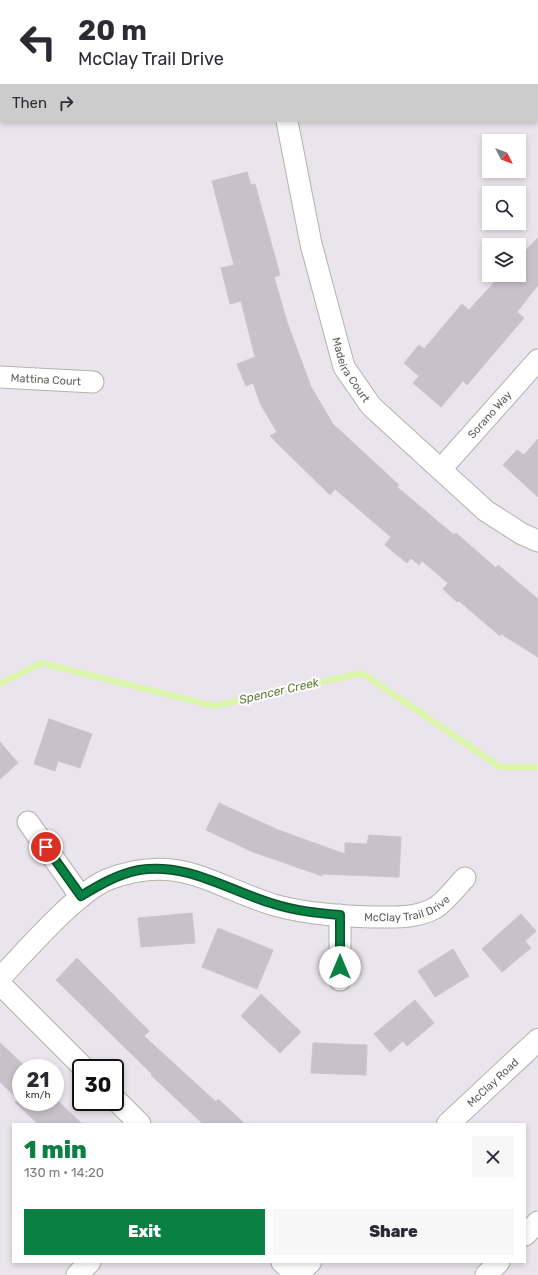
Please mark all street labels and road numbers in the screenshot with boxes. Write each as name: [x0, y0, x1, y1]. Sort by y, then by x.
street label: Madeira Court: [329, 336, 373, 405]
street label: Mattina Court: [10, 372, 82, 388]
street label: Sorano Way: [465, 388, 515, 441]
street label: McClay Trail Drive: [364, 893, 453, 924]
street label: McClay Road: [465, 1056, 521, 1110]

